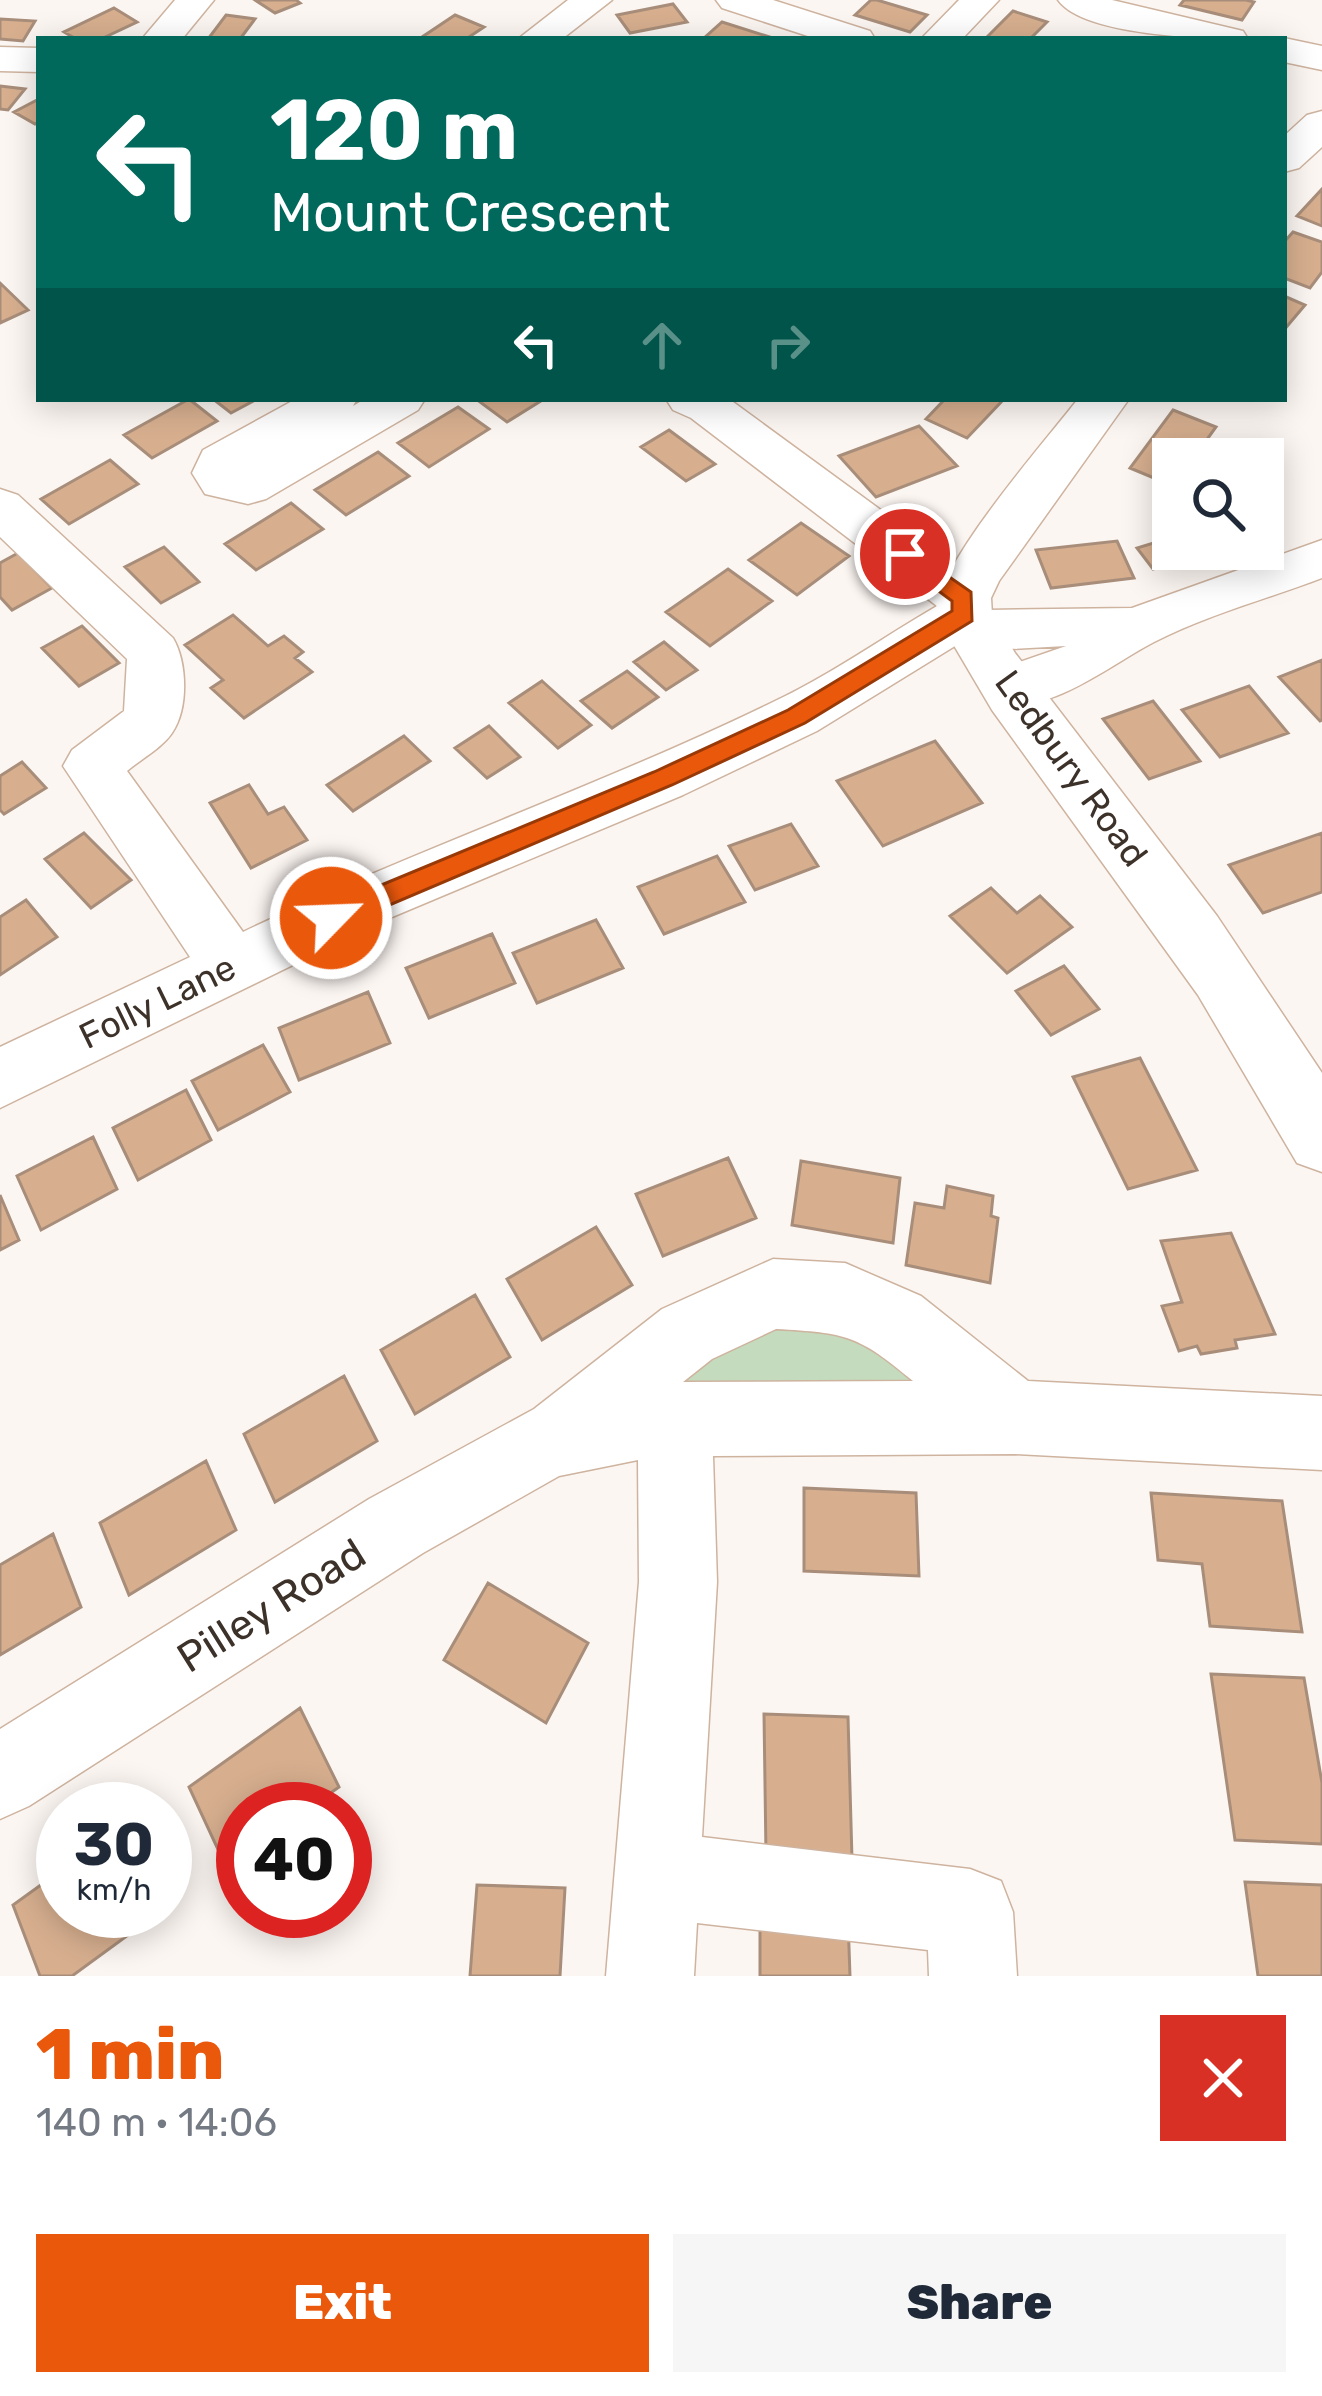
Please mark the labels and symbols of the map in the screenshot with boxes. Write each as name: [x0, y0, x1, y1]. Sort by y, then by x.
pin: [854, 503, 956, 605]
street label: Ledbury Road: [986, 662, 1157, 874]
position arrow: [268, 855, 394, 981]
street label: Folly Lane: [72, 945, 242, 1058]
street label: Pilley Road: [168, 1528, 375, 1683]
speed limit sign: 40: [216, 1782, 372, 1938]

